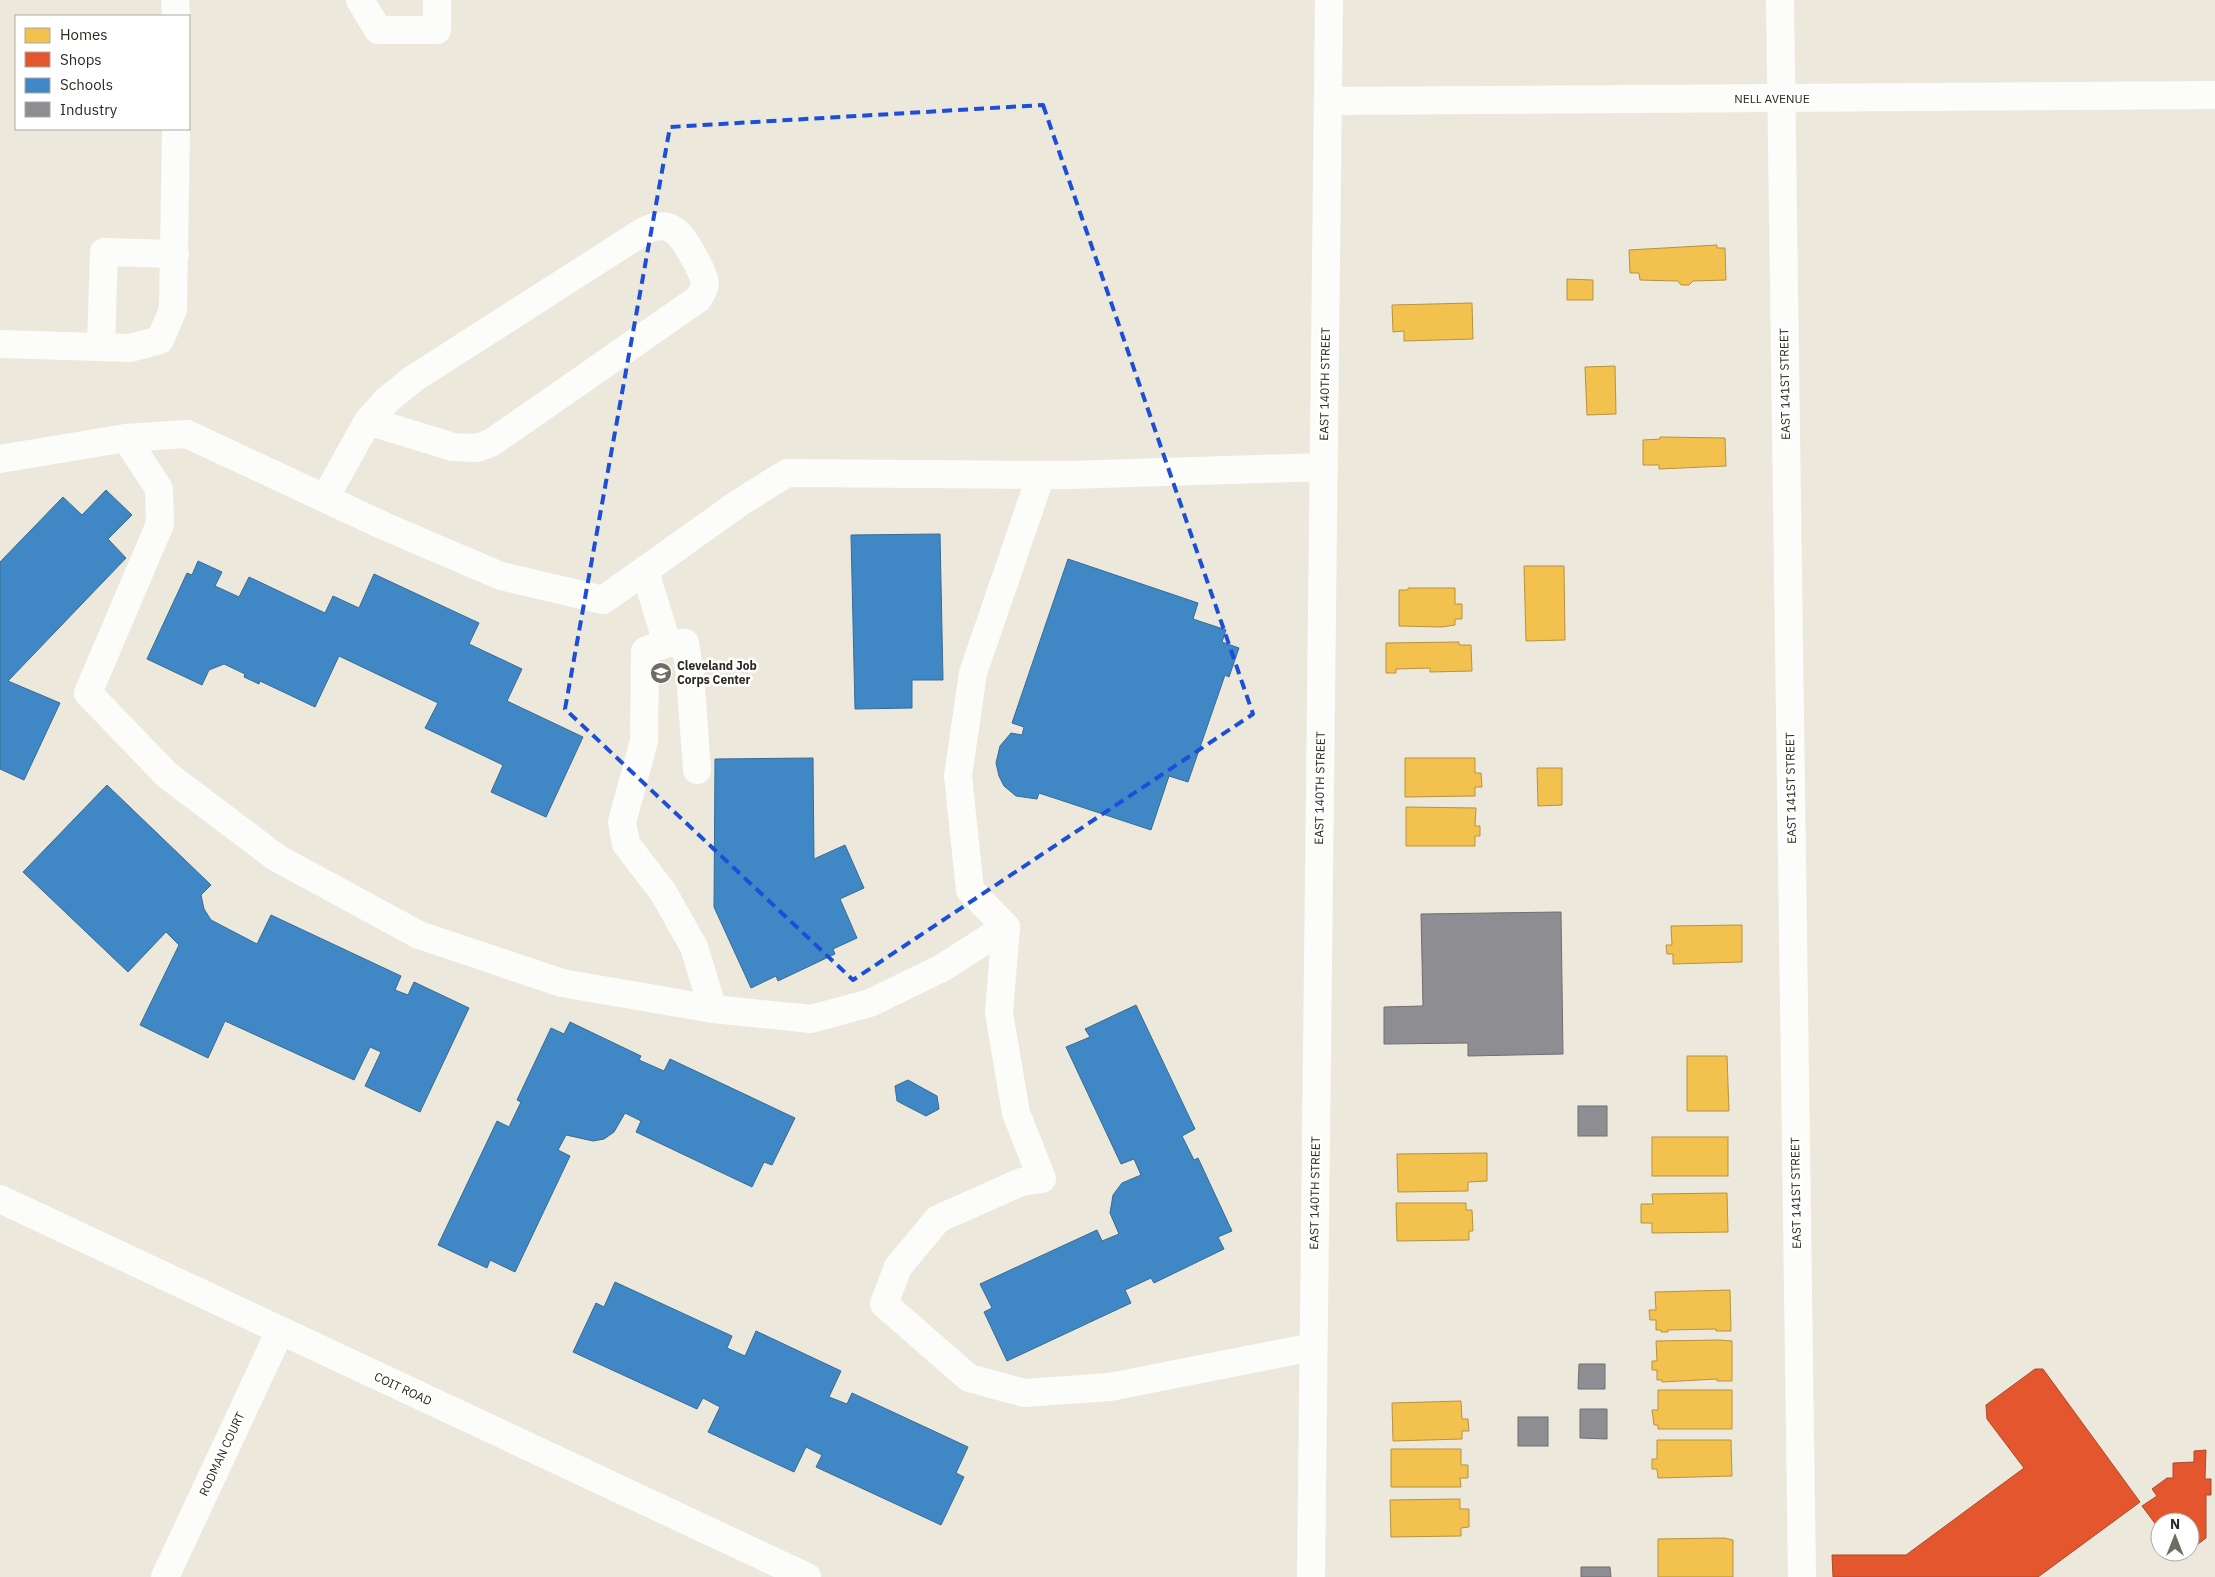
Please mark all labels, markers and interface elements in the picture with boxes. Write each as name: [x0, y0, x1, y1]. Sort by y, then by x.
legend: [15, 15, 190, 130]
text: Homes: [60, 25, 108, 44]
text: Shops: [60, 50, 102, 69]
text: Schools: [60, 75, 113, 94]
street label: NELL AVENUE: [1734, 91, 1810, 106]
text: Industry: [60, 100, 118, 119]
street label: EAST 140TH STREET: [1316, 327, 1333, 441]
street label: EAST 141ST STREET: [1776, 328, 1793, 440]
place label: Cleveland Job Corps Center: [677, 658, 757, 687]
school or university icon: Cleveland Job Corps Center: [649, 661, 673, 685]
street label: EAST 140TH STREET: [1311, 731, 1328, 845]
street label: EAST 141ST STREET: [1782, 732, 1799, 844]
street label: EAST 140TH STREET: [1306, 1136, 1323, 1250]
street label: EAST 141ST STREET: [1787, 1137, 1804, 1249]
street label: COIT ROAD: [372, 1369, 434, 1408]
street label: RODMAN COURT: [196, 1409, 248, 1498]
north arrow: [2150, 1512, 2200, 1562]
text: N: [2170, 1515, 2180, 1533]

